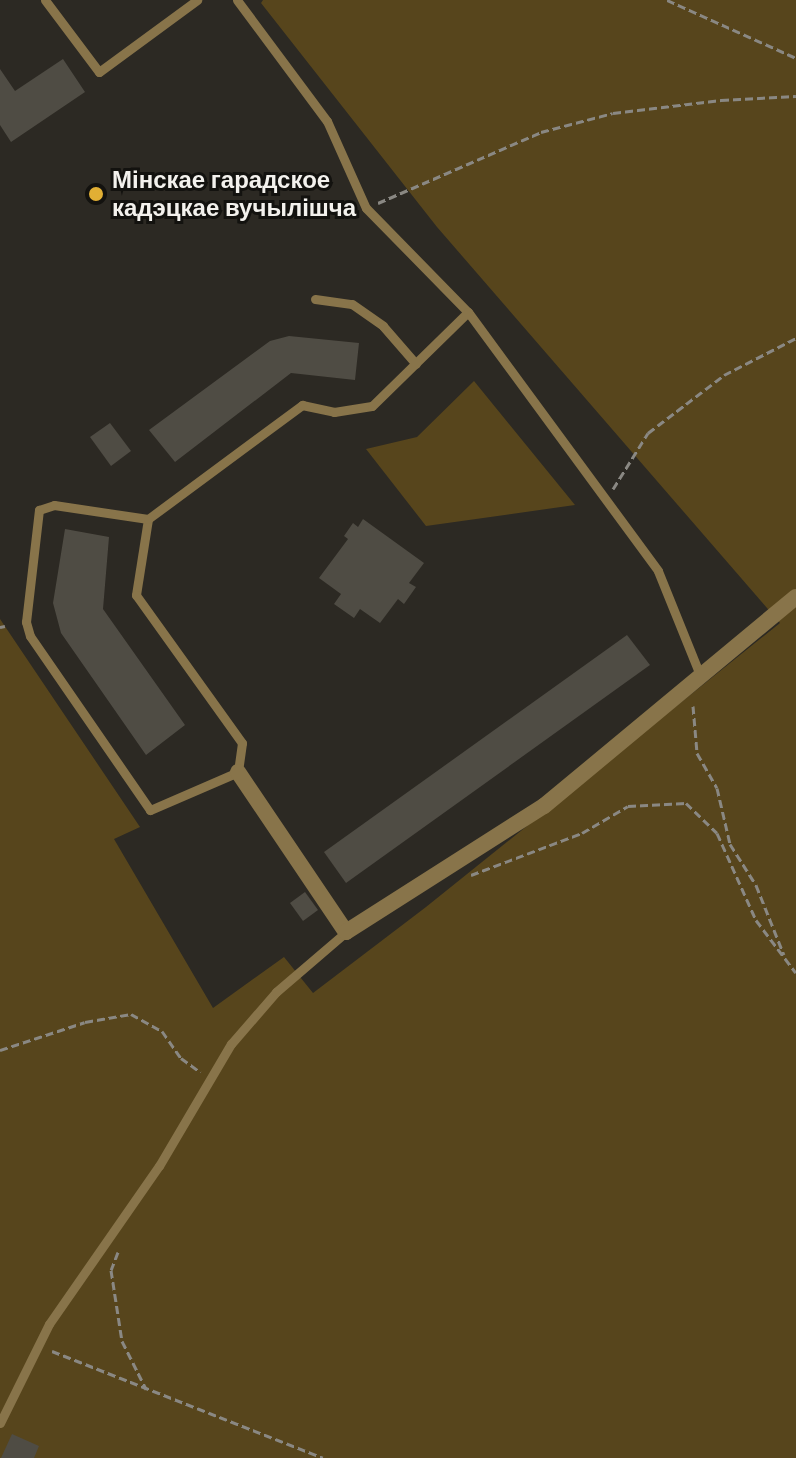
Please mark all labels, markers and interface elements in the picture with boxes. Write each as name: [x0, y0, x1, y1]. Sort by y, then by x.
place label: Мінскае гарадское кадэцкае вучылішча: [112, 166, 356, 222]
marker: Мінскае гарадское кадэцкае вучылішча: [87, 185, 105, 203]

